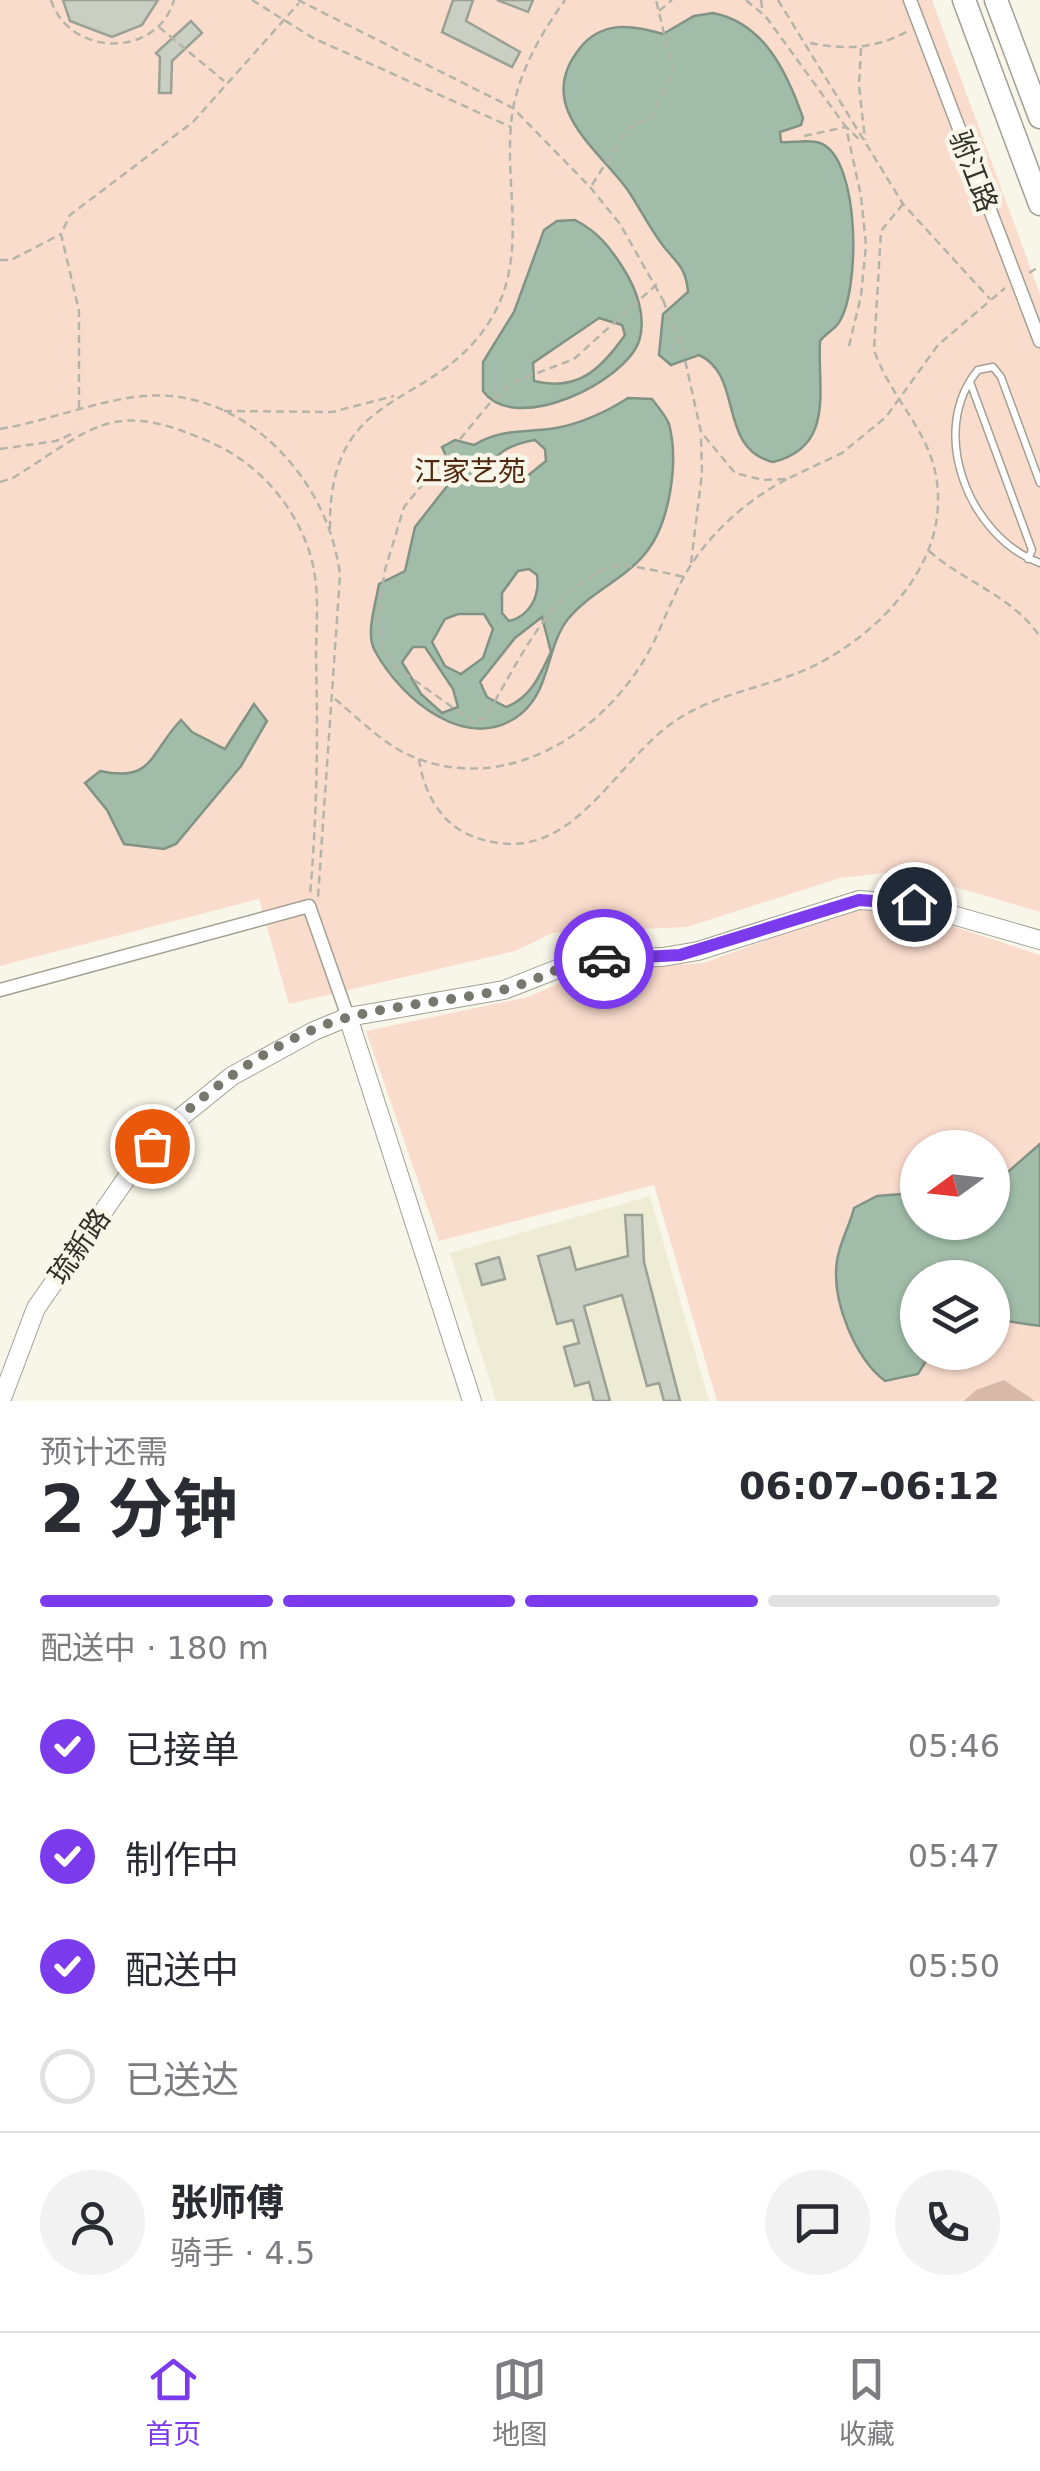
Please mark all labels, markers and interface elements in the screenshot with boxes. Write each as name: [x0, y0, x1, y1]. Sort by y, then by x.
street label: 驸江路: [943, 126, 1004, 216]
park label: 江家艺苑: [414, 455, 526, 488]
pin: [872, 862, 957, 947]
icon: home: [887, 877, 942, 932]
courier: [554, 909, 654, 1009]
icon: car: [577, 932, 632, 987]
pin: [110, 1104, 195, 1189]
icon: bag: [125, 1119, 180, 1174]
north arrow: [900, 1130, 1010, 1240]
map controls: [900, 1130, 1010, 1370]
street label: 琉新路: [42, 1202, 117, 1290]
button: layers: [900, 1260, 1010, 1370]
text: 预计还需: [40, 1433, 168, 1471]
text: 06:07–06:12: [739, 1464, 1000, 1508]
text: 2 分钟: [40, 1472, 238, 1547]
text: 配送中 · 180 m: [40, 1629, 269, 1667]
icon: check: [40, 1719, 95, 1774]
text: 05:46: [908, 1727, 1000, 1765]
text: 已接单: [125, 1728, 239, 1772]
icon: check: [40, 1829, 95, 1884]
text: 05:47: [908, 1837, 1000, 1875]
text: 制作中: [125, 1838, 239, 1882]
icon: check: [40, 1939, 95, 1994]
text: 05:50: [908, 1947, 1000, 1985]
text: 配送中: [125, 1948, 239, 1992]
text: 已送达: [125, 2058, 239, 2102]
button: person: [40, 2170, 145, 2275]
button: chat: [765, 2170, 870, 2275]
button: phone: [895, 2170, 1000, 2275]
text: 张师傅: [170, 2181, 284, 2225]
text: 骑手 · 4.5: [170, 2234, 315, 2272]
tab: 首页: [145, 2352, 201, 2452]
tab: 地图: [492, 2352, 548, 2452]
tab: 收藏: [839, 2352, 895, 2452]

